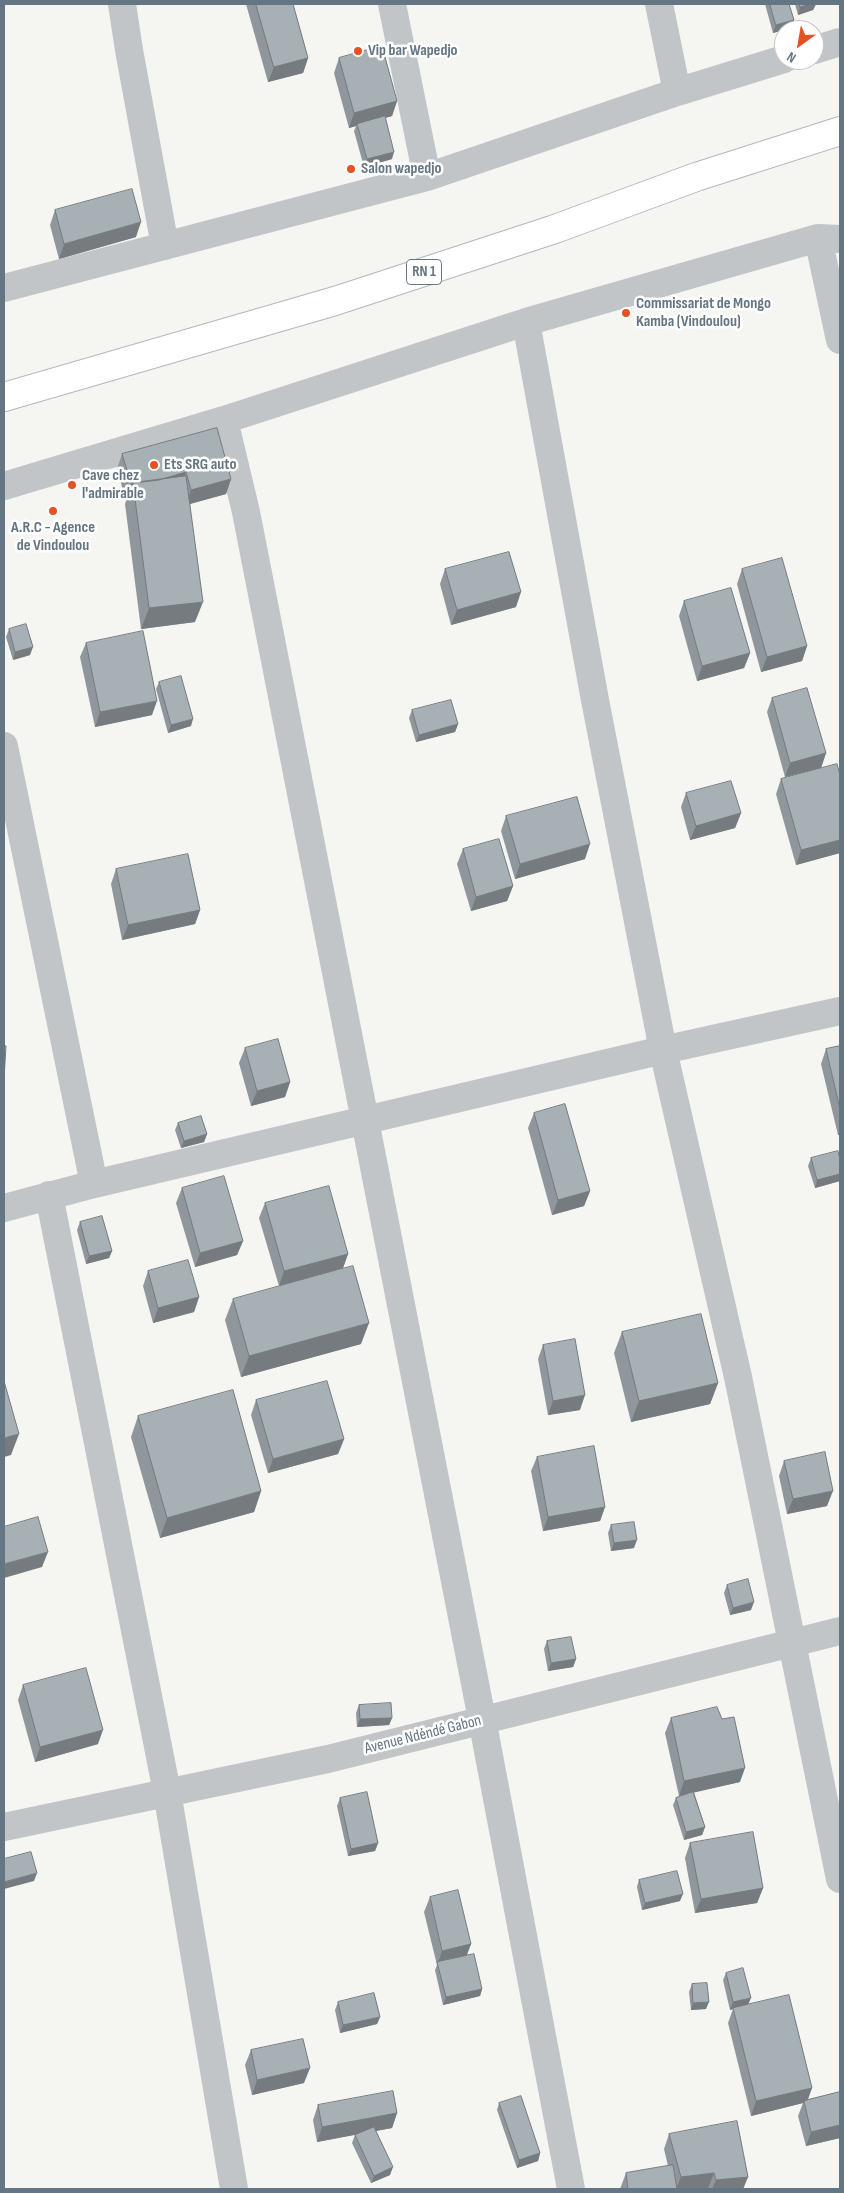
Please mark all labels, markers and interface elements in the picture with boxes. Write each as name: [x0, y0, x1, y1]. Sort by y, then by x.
north arrow: [774, 20, 824, 70]
place label: Vip bar Wapedjo: [368, 41, 458, 61]
marker: Vip bar Wapedjo: [352, 45, 364, 57]
text: N: [784, 48, 799, 66]
place label: Salon wapedjo: [361, 159, 442, 179]
marker: Salon wapedjo: [345, 163, 357, 175]
road number: RN 1: [406, 260, 442, 284]
place label: Commissariat de Mongo Kamba (Vindoulou): [636, 294, 771, 332]
marker: Commissariat de Mongo Kamba (Vindoulou): [620, 307, 632, 319]
place label: Ets SRG auto: [164, 455, 236, 475]
marker: Ets SRG auto: [148, 459, 160, 471]
place label: Cave chez l'admirable: [82, 466, 144, 504]
marker: Cave chez l'admirable: [66, 479, 78, 491]
marker: A.R.C - Agence de Vindoulou: [47, 505, 59, 517]
place label: A.R.C - Agence de Vindoulou: [11, 518, 95, 556]
street label: Avenue Ndéndé Gabon: [363, 1711, 483, 1759]

